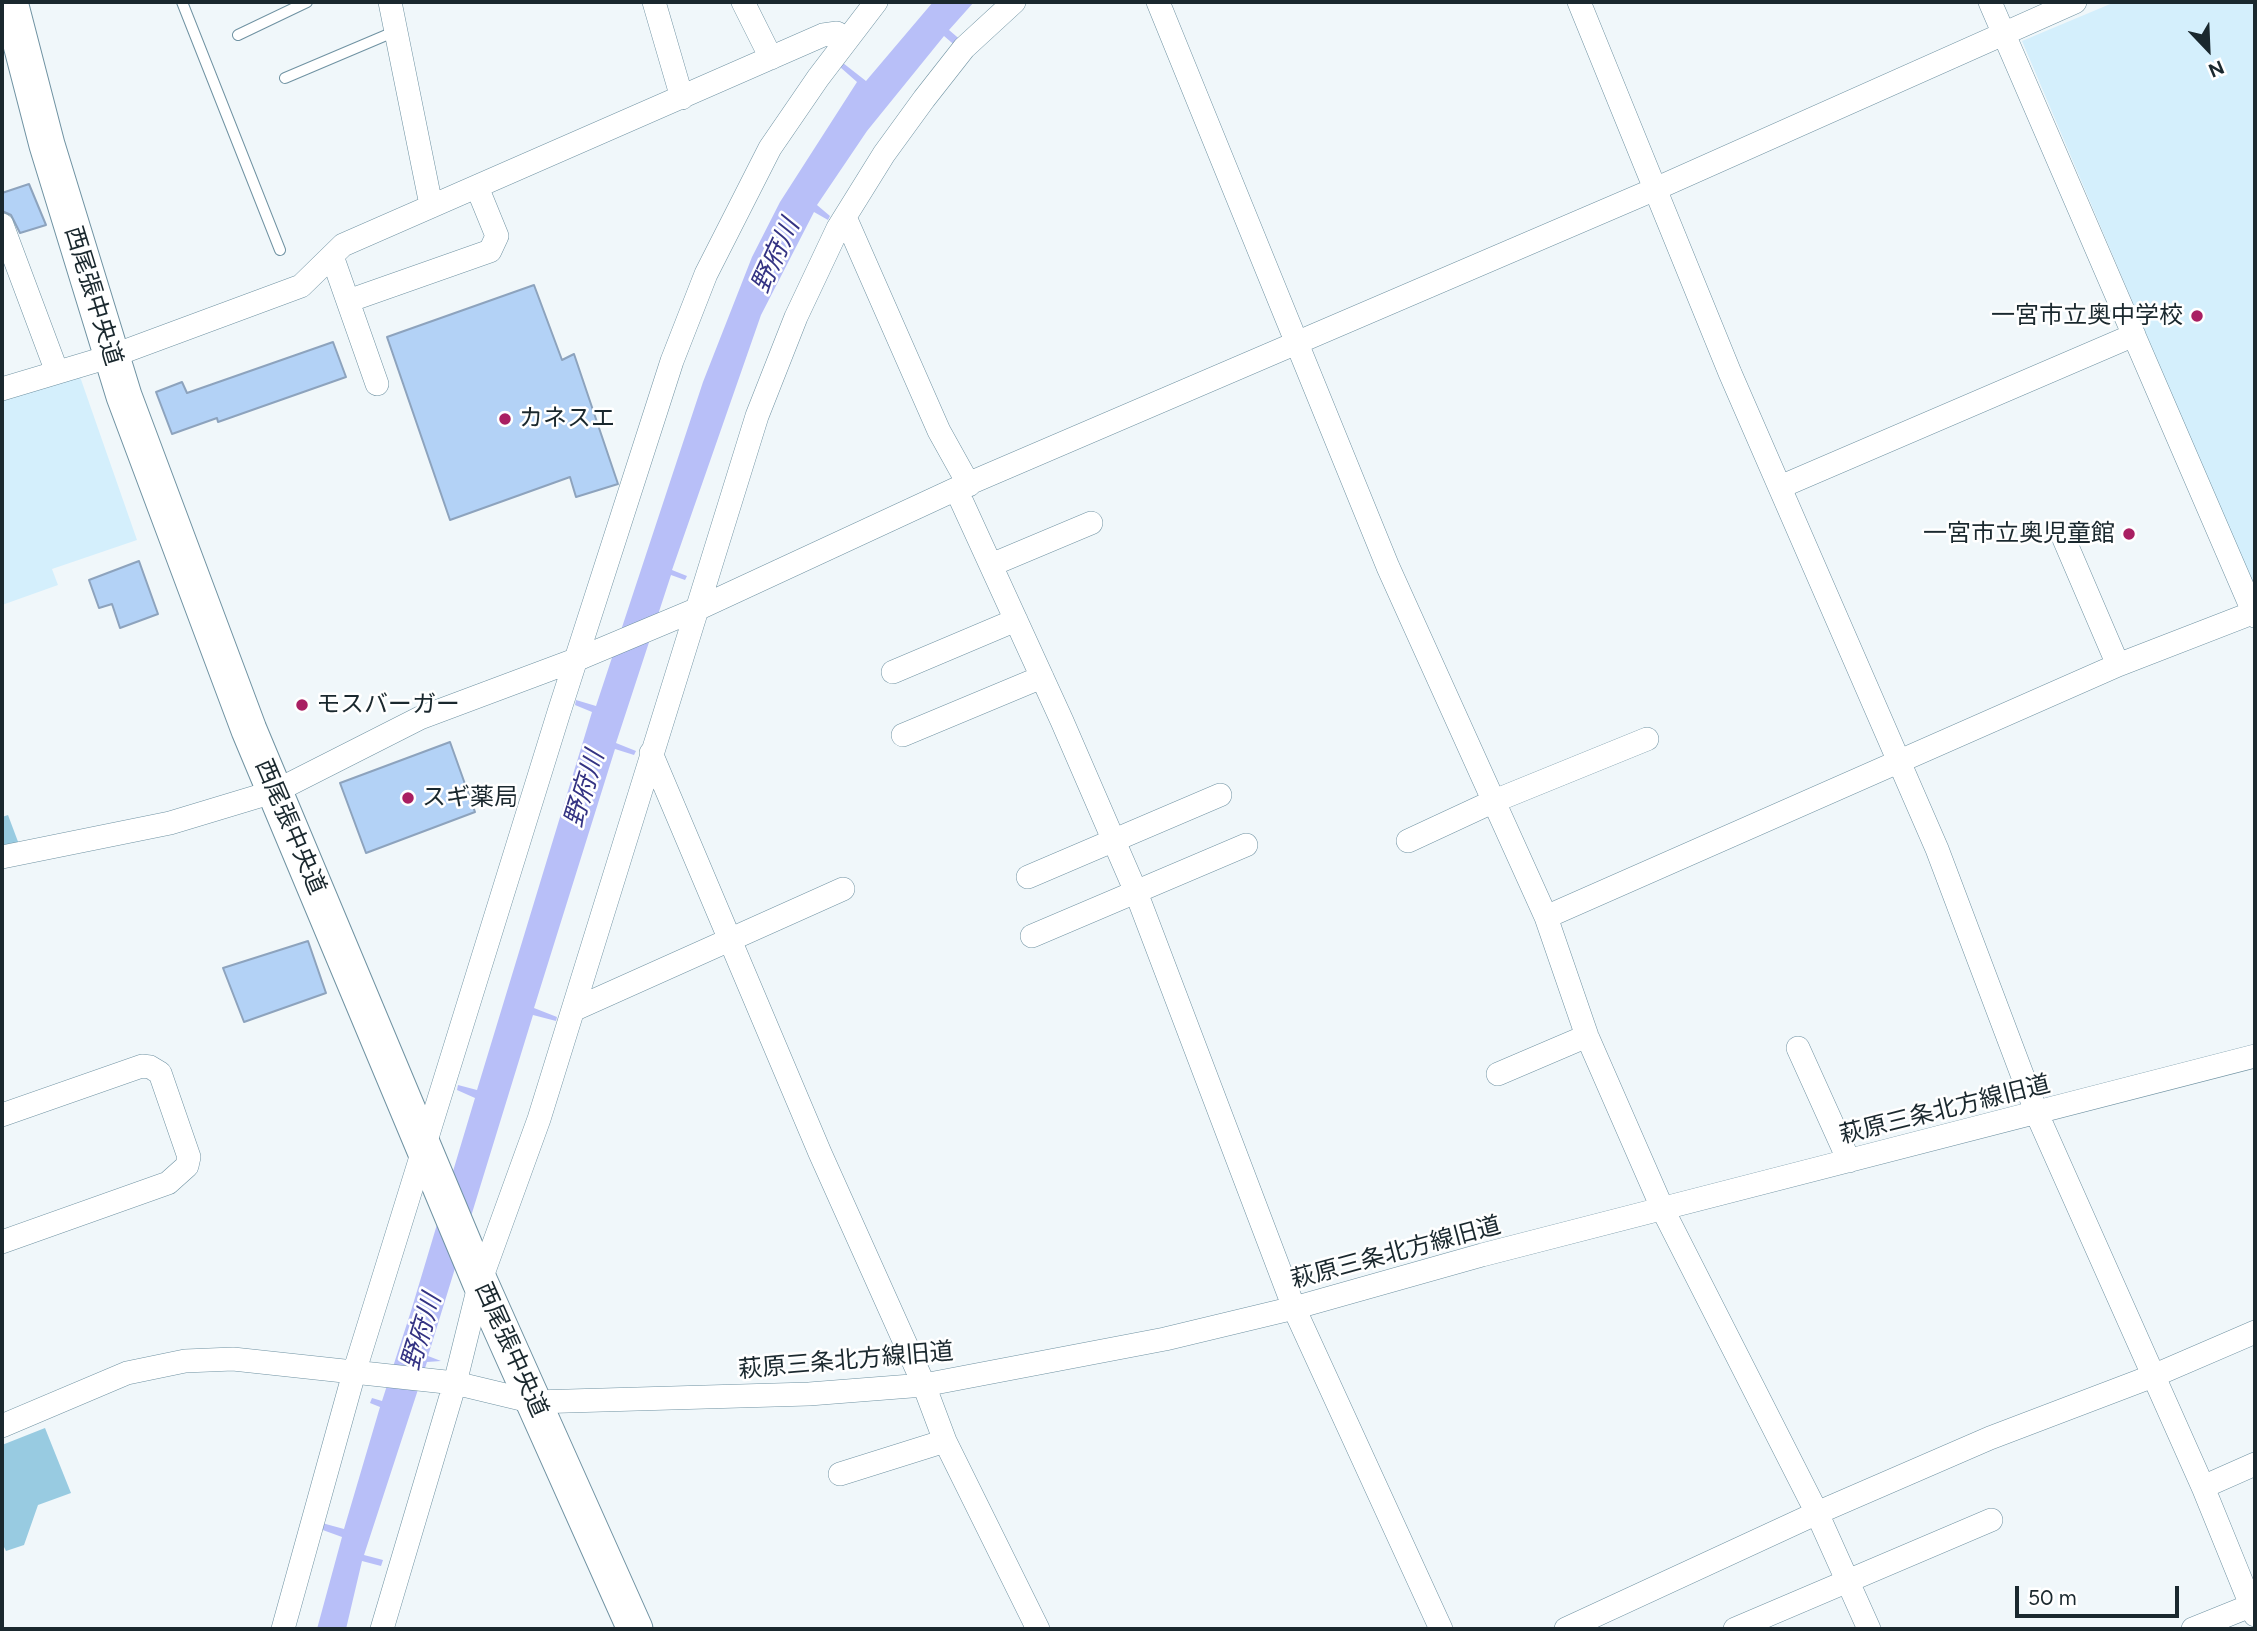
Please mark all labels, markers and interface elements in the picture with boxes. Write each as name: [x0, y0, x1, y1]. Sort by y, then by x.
north arrow: [2173, 14, 2243, 84]
text: N: [2205, 55, 2228, 82]
water label: 野府川: [745, 214, 807, 298]
street label: 西尾張中央道: [58, 223, 128, 369]
place label: 一宮市立奥中学校: [1991, 302, 2183, 330]
marker: 一宮市立奥中学校: [2189, 308, 2205, 324]
place label: カネスエ: [519, 405, 615, 433]
marker: カネスエ: [497, 411, 513, 427]
place label: 一宮市立奥児童館: [1923, 520, 2115, 548]
marker: 一宮市立奥児童館: [2121, 526, 2137, 542]
place label: モスバーガー: [316, 691, 460, 719]
marker: モスバーガー: [294, 697, 310, 713]
water label: 野府川: [559, 747, 611, 831]
street label: 西尾張中央道: [249, 755, 331, 899]
place label: スギ薬局: [422, 784, 518, 812]
marker: スギ薬局: [400, 790, 416, 806]
street label: 萩原三条北方線旧道: [1837, 1070, 2053, 1150]
street label: 萩原三条北方線旧道: [1288, 1211, 1504, 1295]
street label: 西尾張中央道: [469, 1278, 553, 1422]
water label: 野府川: [396, 1290, 448, 1374]
street label: 萩原三条北方線旧道: [737, 1337, 955, 1385]
scale bar: [2019, 1572, 2184, 1616]
text: 50 m: [2028, 1585, 2077, 1610]

